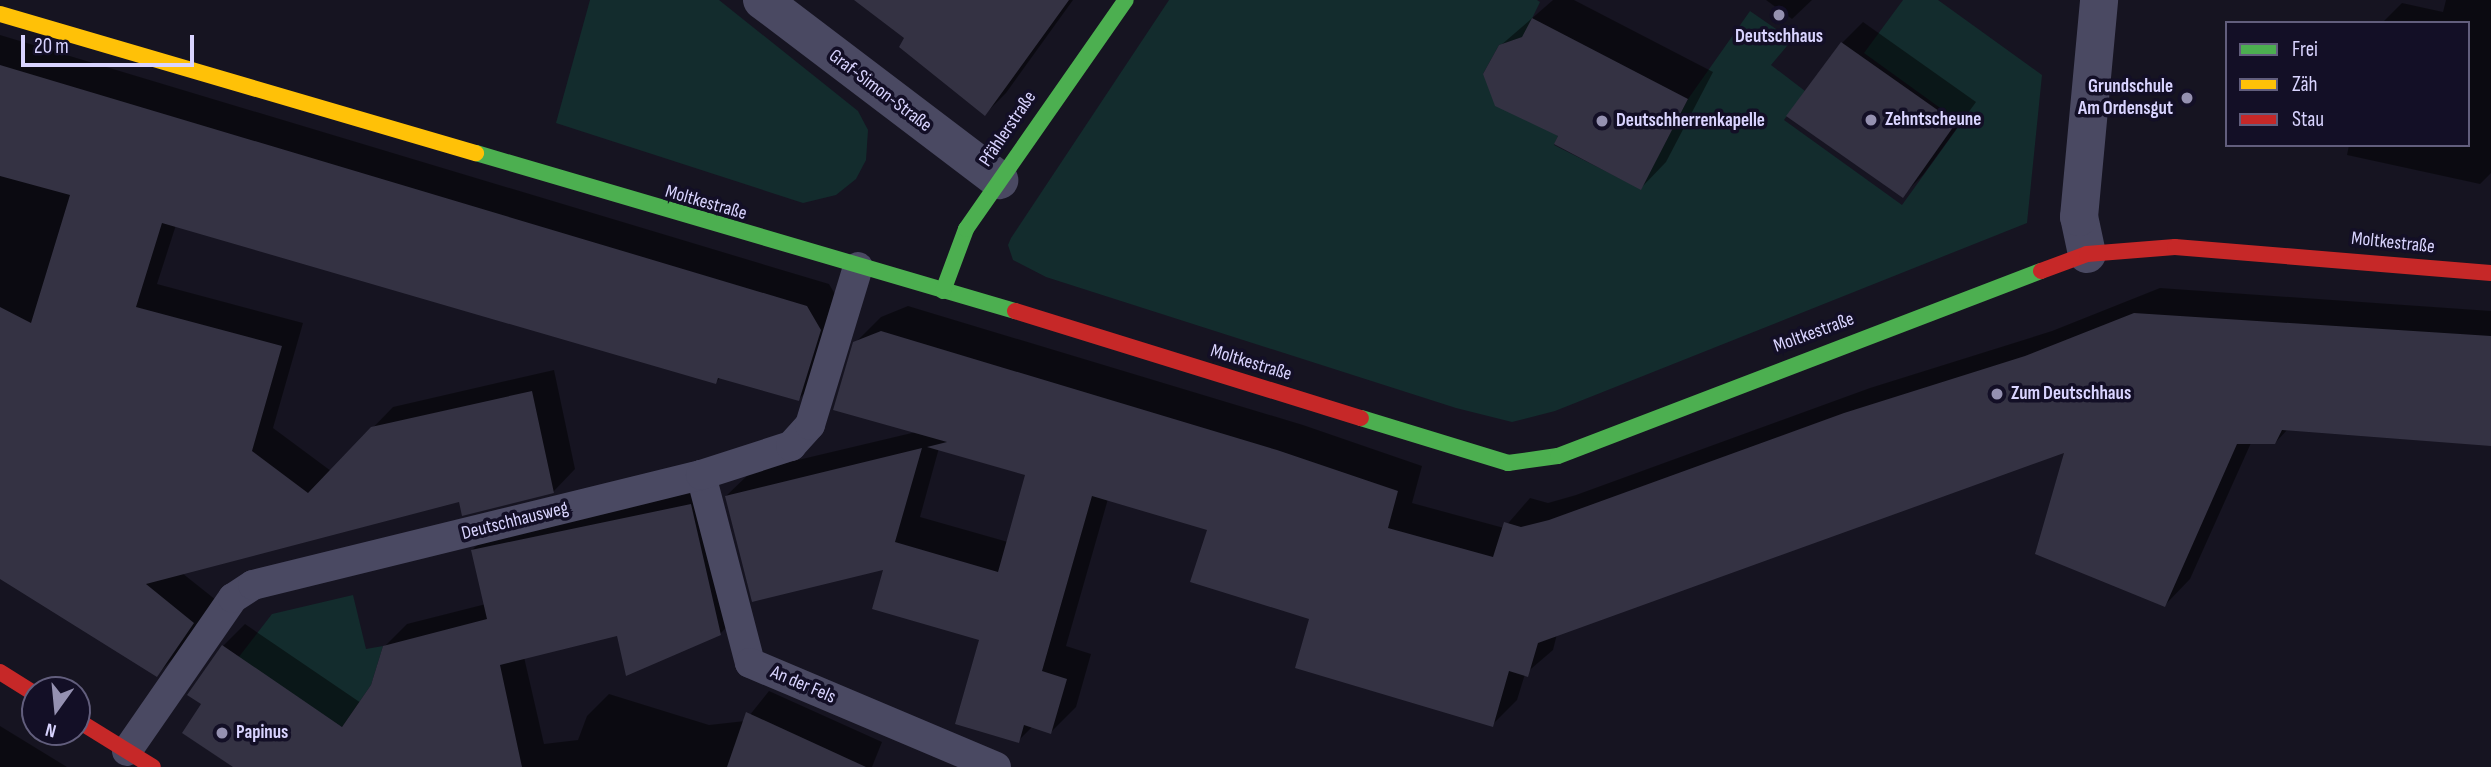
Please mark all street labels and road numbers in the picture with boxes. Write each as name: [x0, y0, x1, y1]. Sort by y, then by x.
street label: Graf-Simon-Straße: [824, 45, 936, 137]
street label: Pfählerstraße: [975, 87, 1041, 171]
street label: Moltkestraße: [663, 180, 749, 226]
street label: Moltkestraße: [2350, 227, 2436, 259]
street label: Moltkestraße: [1771, 308, 1857, 358]
street label: Moltkestraße: [1208, 340, 1294, 386]
street label: Deutschhausweg: [459, 497, 571, 545]
street label: An der Fels: [767, 661, 839, 709]

